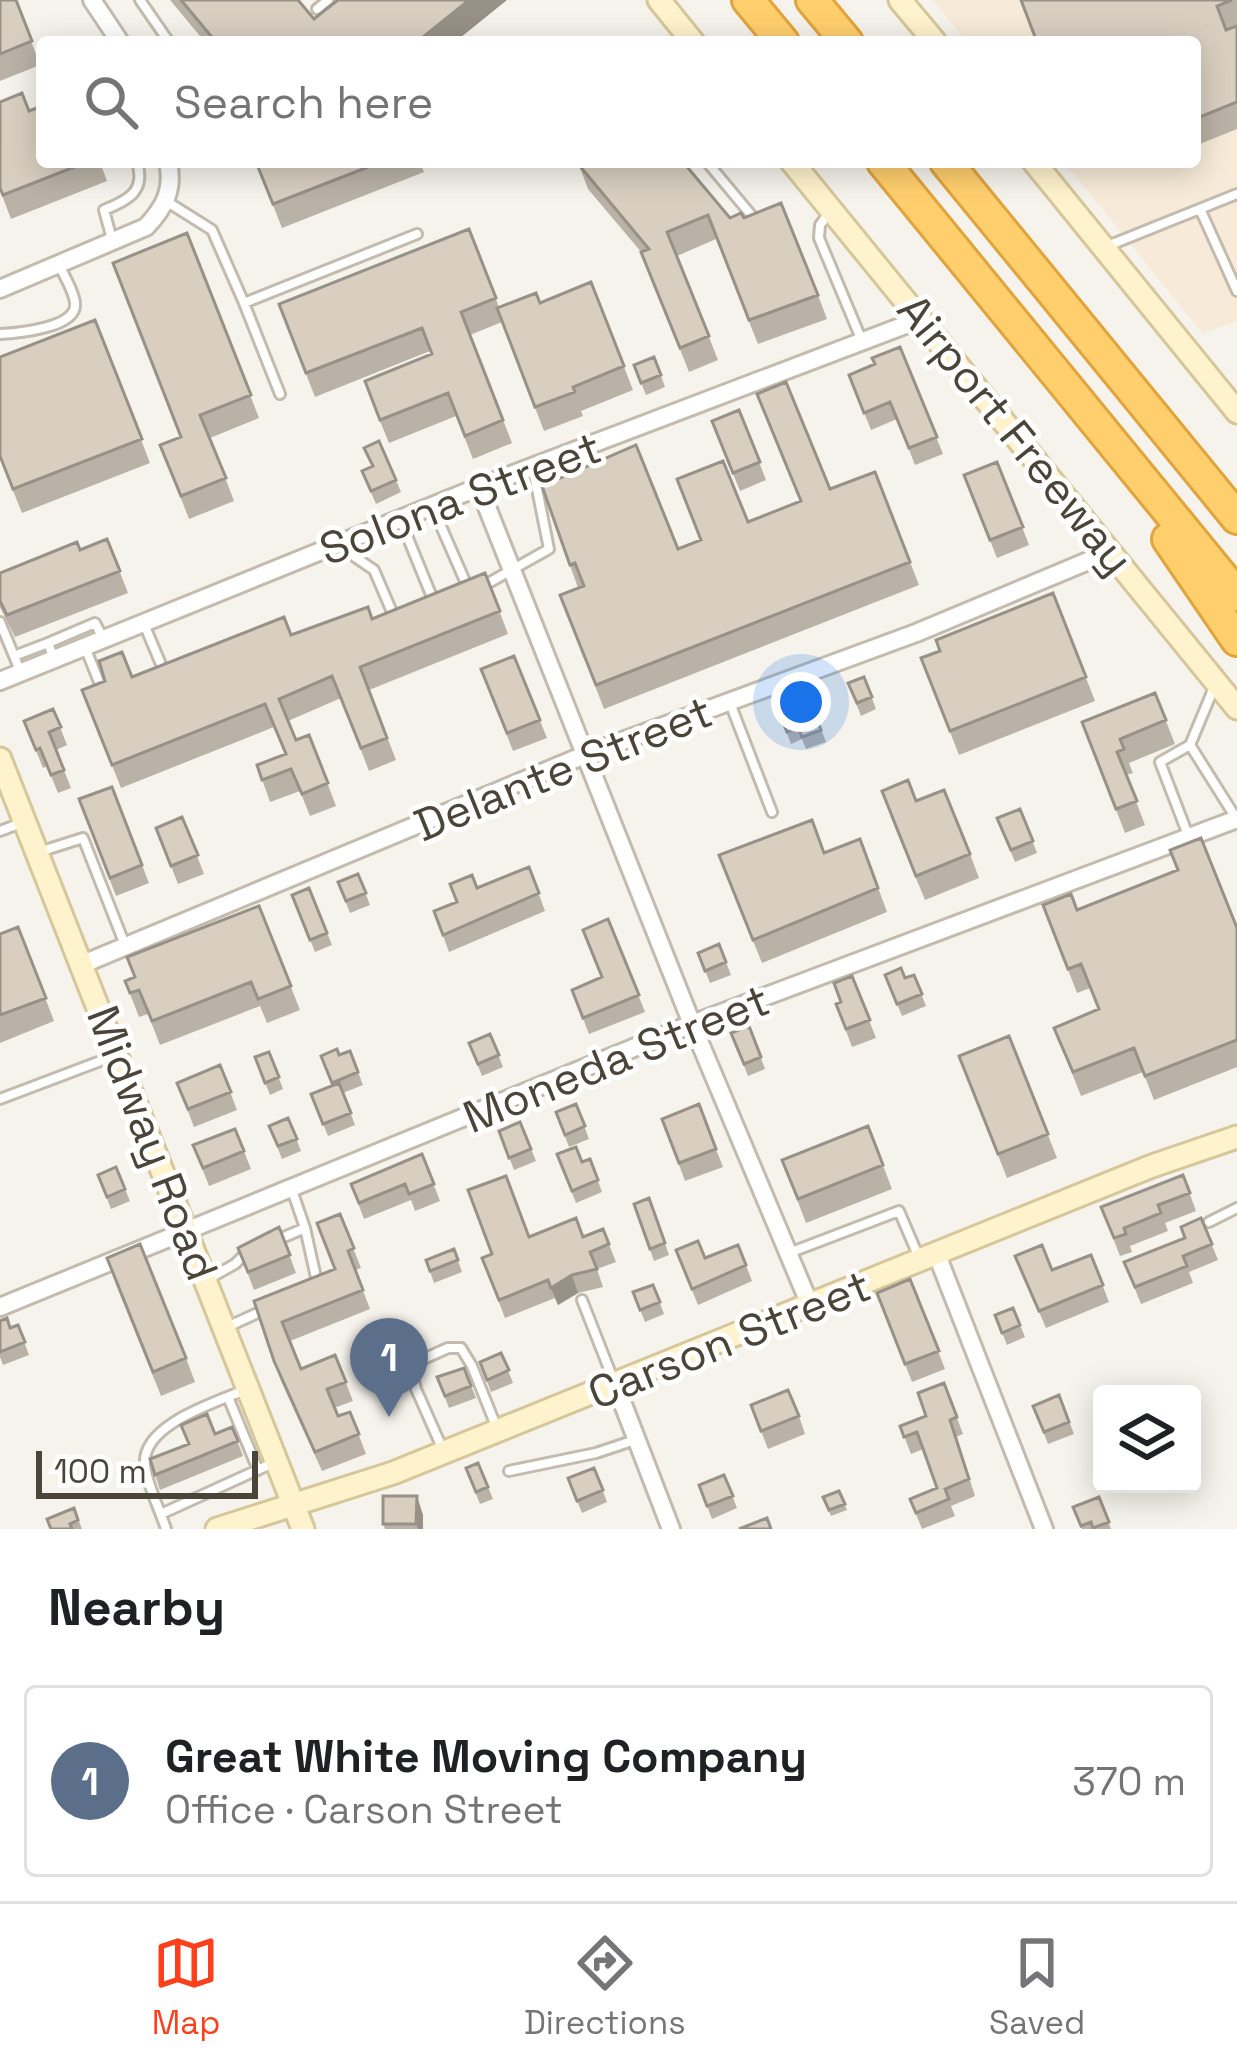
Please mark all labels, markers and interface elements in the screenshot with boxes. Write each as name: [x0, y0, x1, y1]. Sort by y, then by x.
search box: [36, 36, 1201, 168]
icon: search: [78, 69, 144, 135]
text: Search here: [174, 74, 433, 131]
street label: Airport Freeway: [885, 283, 1146, 586]
street label: Solona Street: [311, 419, 609, 578]
your location: [771, 672, 831, 732]
street label: Delante Street: [406, 683, 720, 854]
street label: Moneda Street: [455, 971, 777, 1146]
street label: Midway Road: [74, 998, 231, 1289]
street label: Carson Street: [580, 1257, 879, 1422]
pin: 1: [350, 1318, 428, 1417]
map controls: [1093, 1385, 1201, 1493]
button: layers: [1093, 1385, 1201, 1493]
scale bar: [36, 1445, 258, 1498]
text: 100 m: [54, 1451, 147, 1493]
text: Nearby: [48, 1575, 225, 1640]
text: Great White Moving Company: [165, 1728, 807, 1785]
text: 1: [81, 1757, 99, 1806]
text: 370 m: [1072, 1757, 1186, 1806]
text: Office · Carson Street: [165, 1785, 563, 1834]
tab: Map: [152, 1930, 220, 2044]
tab: Directions: [524, 1930, 686, 2044]
tab: Saved: [989, 1930, 1085, 2044]

